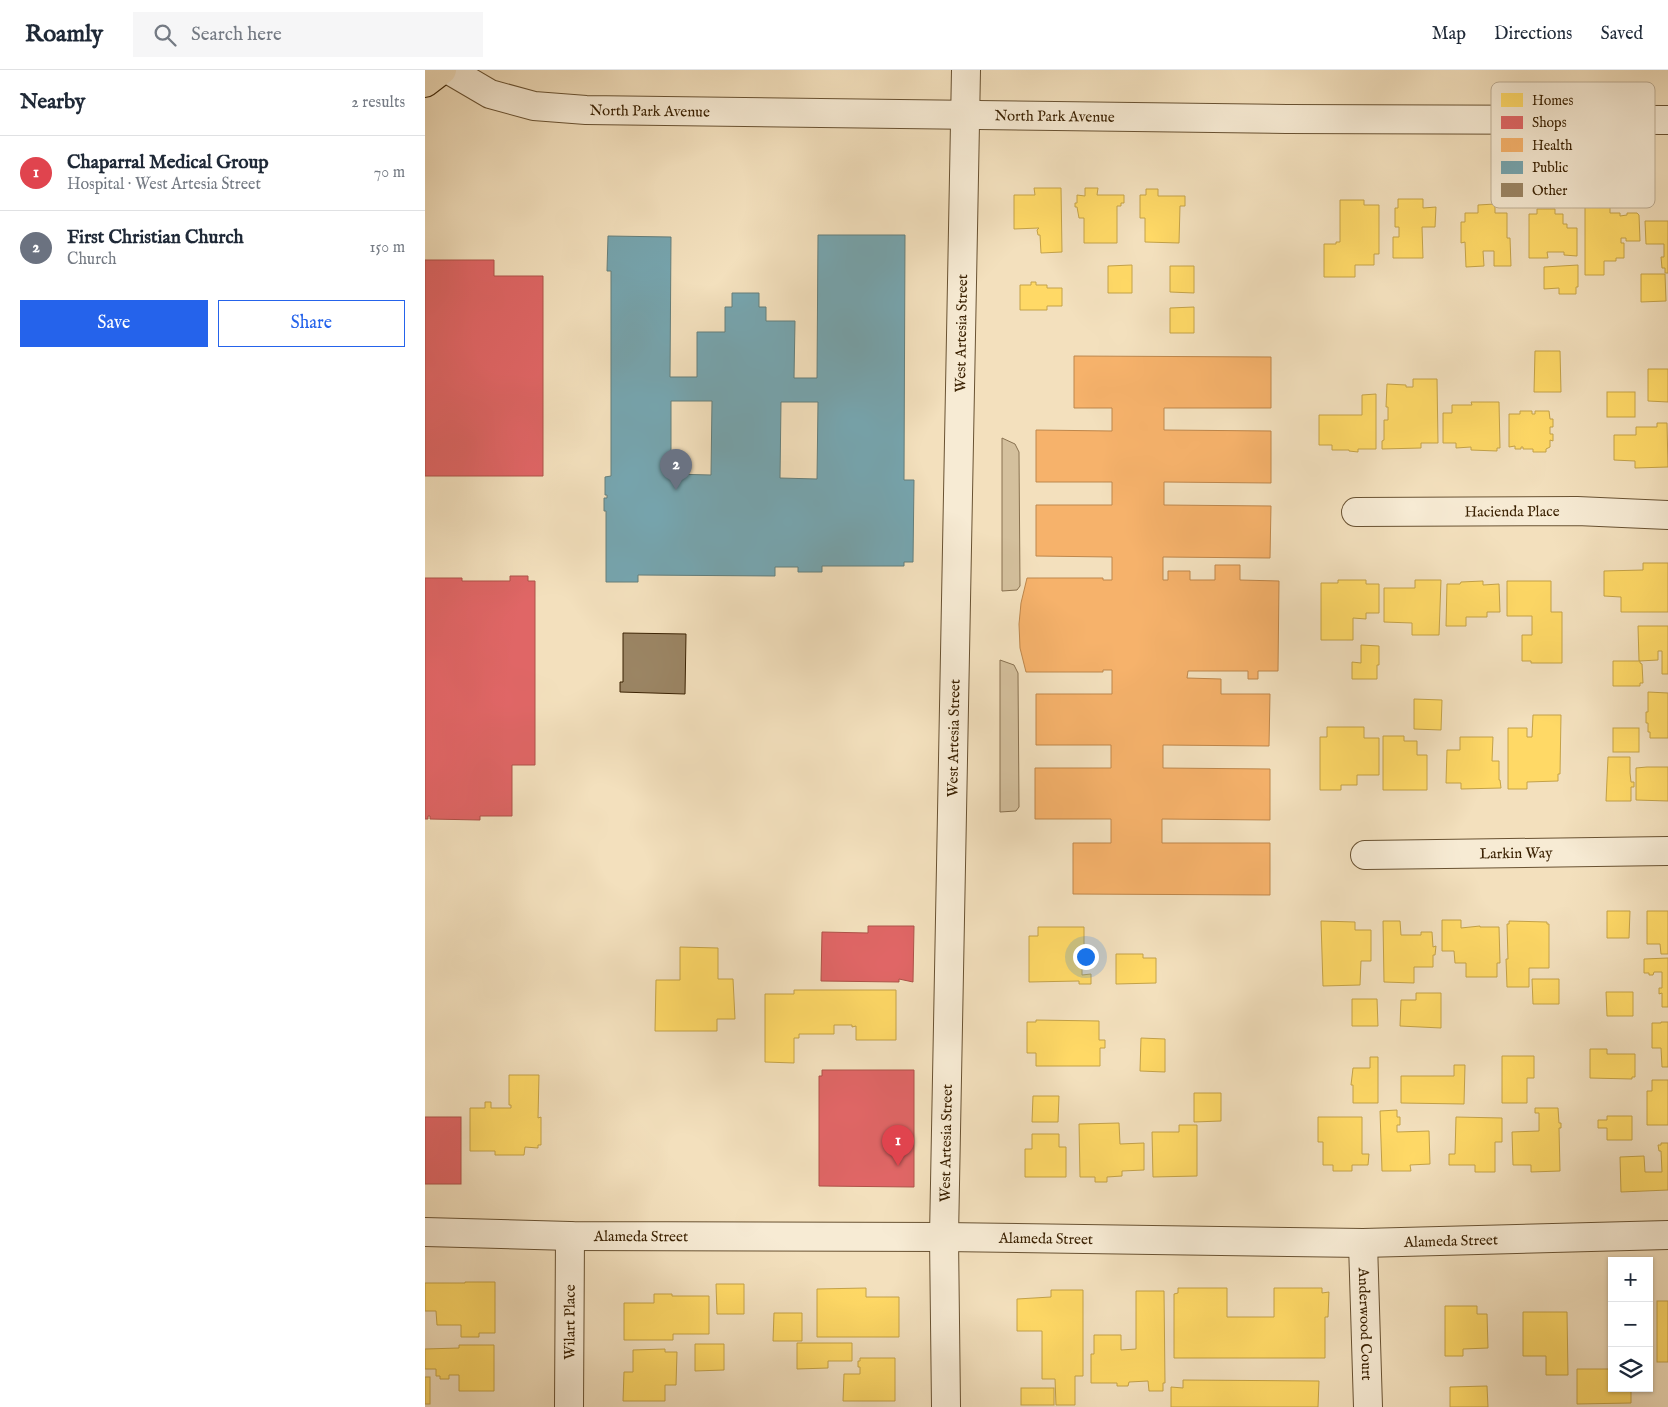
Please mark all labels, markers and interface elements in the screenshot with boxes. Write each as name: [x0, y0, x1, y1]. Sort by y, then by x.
search box: [133, 12, 483, 57]
text: Roamly: [25, 19, 103, 50]
icon: search: [151, 21, 179, 49]
text: Search here: [191, 23, 282, 47]
text: Map: [1432, 23, 1466, 46]
text: Directions: [1494, 23, 1572, 46]
text: Saved: [1600, 23, 1643, 46]
legend: [1491, 82, 1655, 208]
text: Nearby: [20, 89, 85, 116]
text: Homes: [1532, 92, 1574, 110]
text: 2 results: [351, 93, 405, 113]
street label: North Park Avenue: [589, 101, 710, 122]
street label: North Park Avenue: [994, 106, 1115, 127]
text: Shops: [1532, 114, 1567, 132]
text: Health: [1532, 137, 1573, 155]
text: Chaparral Medical Group: [67, 151, 269, 175]
text: Public: [1532, 159, 1568, 177]
text: 1: [33, 163, 39, 183]
text: 70 m: [374, 163, 405, 183]
text: Hospital · West Artesia Street: [67, 175, 261, 195]
text: Other: [1532, 182, 1567, 200]
text: First Christian Church: [67, 226, 244, 250]
text: 2: [32, 238, 40, 258]
text: 150 m: [370, 238, 405, 258]
text: Church: [67, 250, 116, 270]
street label: West Artesia Street: [951, 274, 972, 392]
button: Save: [20, 300, 208, 347]
button: Share: [218, 300, 405, 347]
pin: 2: [660, 449, 692, 490]
street label: Hacienda Place: [1464, 502, 1560, 522]
street label: West Artesia Street: [943, 679, 965, 797]
street label: Larkin Way: [1479, 844, 1553, 863]
your location: [1073, 944, 1099, 970]
street label: West Artesia Street: [936, 1084, 957, 1202]
pin: 1: [882, 1125, 914, 1166]
street label: Alameda Street: [593, 1227, 688, 1246]
street label: Alameda Street: [998, 1229, 1093, 1249]
street label: Alameda Street: [1403, 1230, 1498, 1252]
map controls: [1608, 1257, 1653, 1392]
button: +: [1608, 1257, 1653, 1302]
street label: Anderwood Court: [1354, 1266, 1376, 1381]
street label: Wilart Place: [560, 1284, 580, 1360]
button: −: [1608, 1302, 1653, 1347]
button: layers: [1608, 1347, 1653, 1392]

